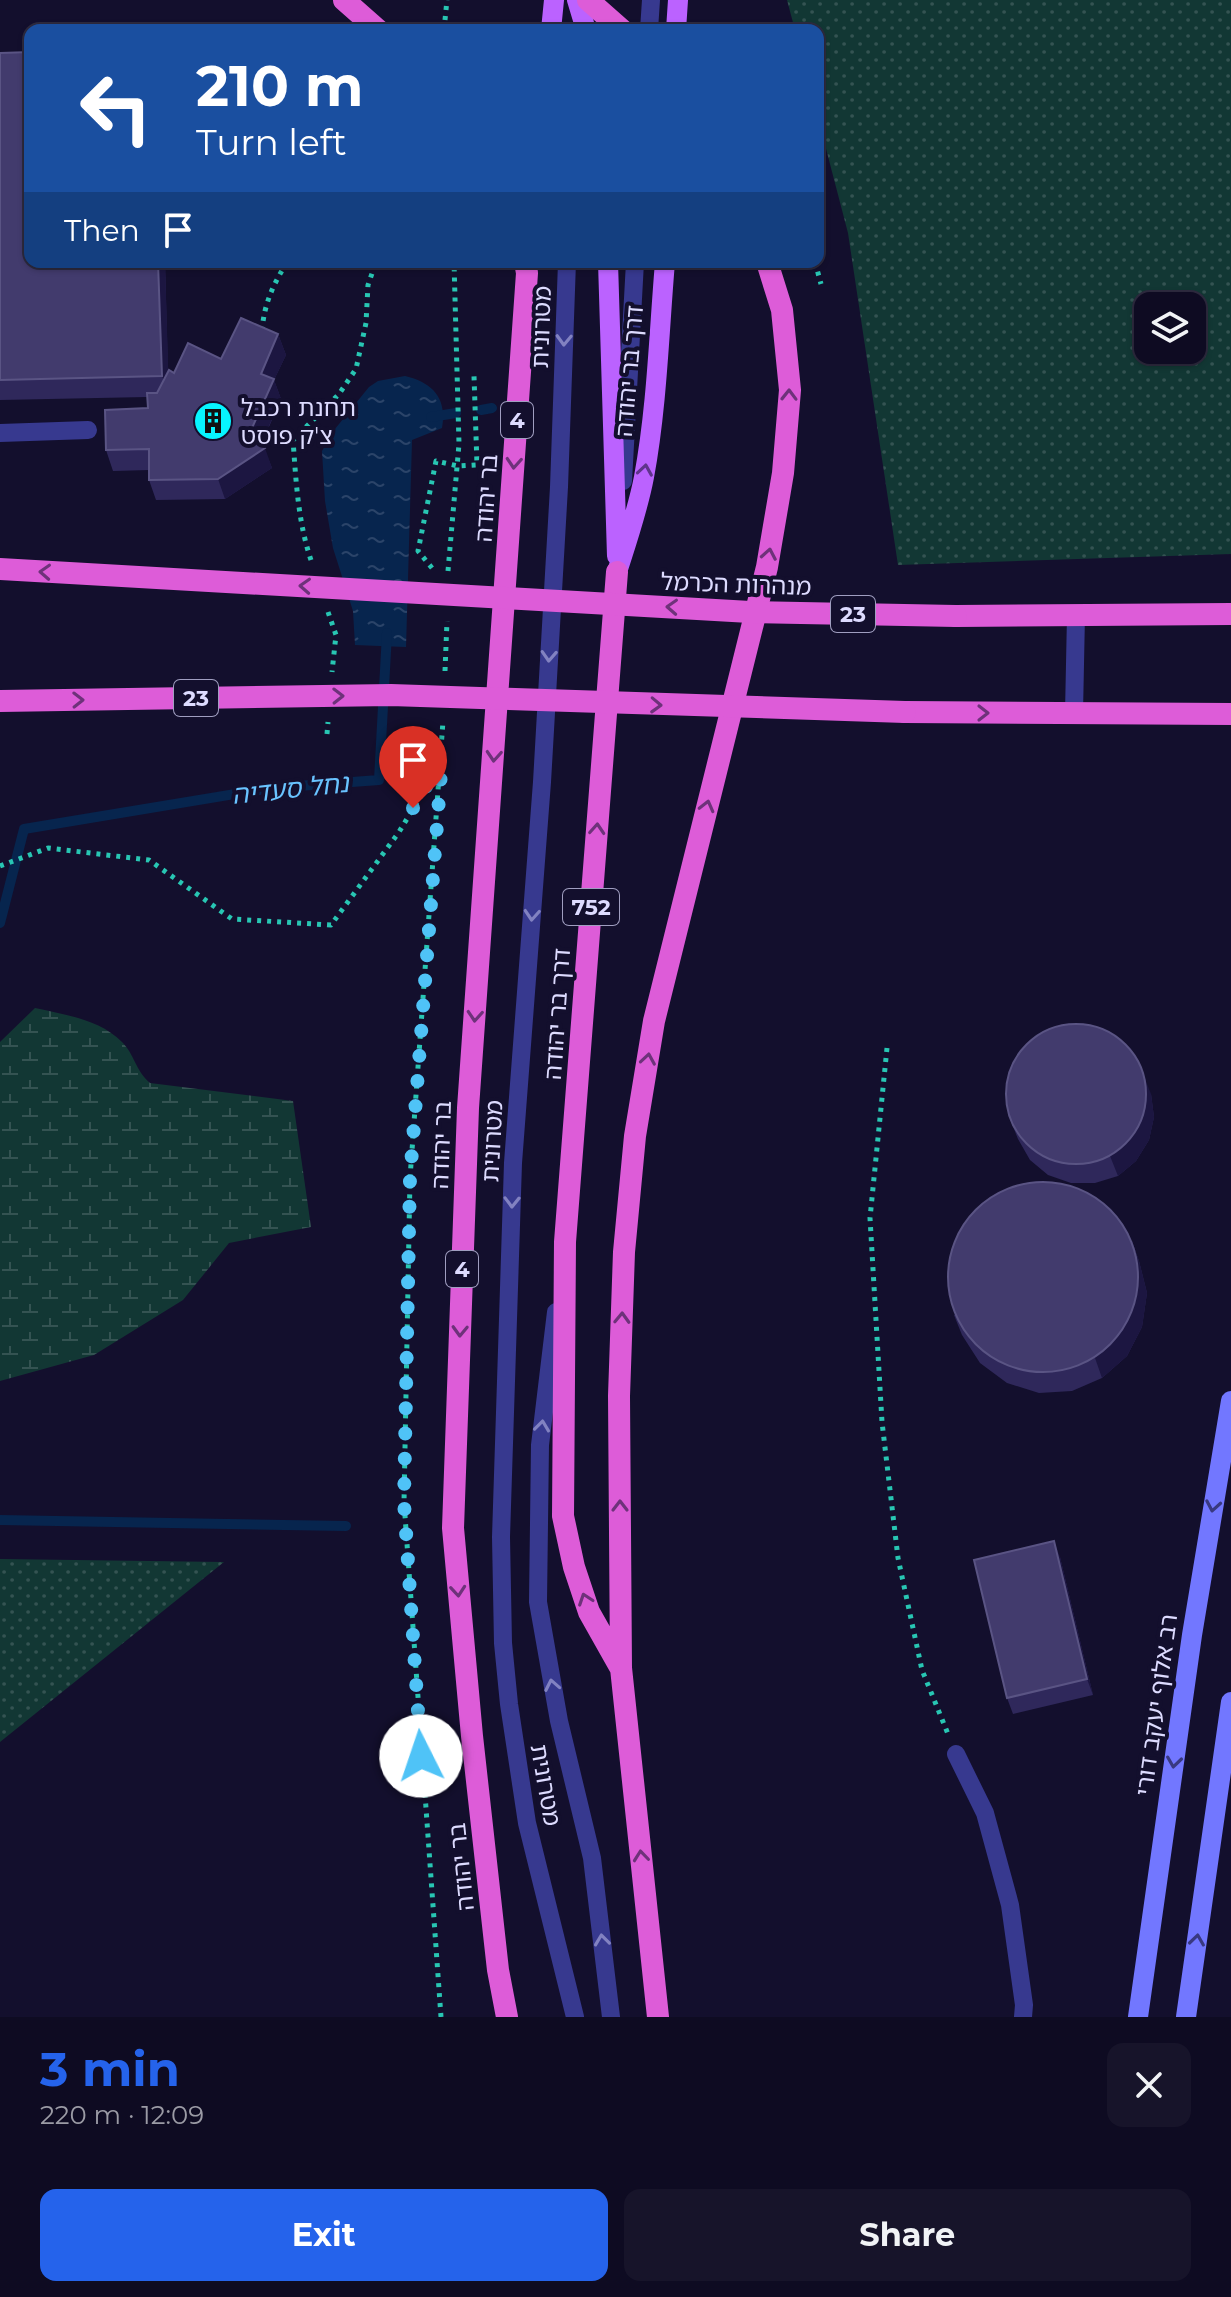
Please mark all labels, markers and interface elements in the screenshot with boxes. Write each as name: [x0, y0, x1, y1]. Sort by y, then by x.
text: 210 m: [196, 52, 364, 120]
icon: left: [64, 56, 168, 160]
text: Turn left: [196, 120, 347, 164]
icon: arrive: [156, 208, 200, 252]
text: Then: [64, 212, 140, 249]
street label: מטרונית: [525, 285, 557, 369]
map controls: [1134, 292, 1206, 364]
button: layers: [1134, 292, 1206, 364]
street label: דרך בר יהודה: [609, 304, 649, 438]
one-way arrow: [556, 334, 573, 347]
one-way arrow: [780, 388, 797, 401]
place label: תחנת רכבל צ'ק פוסט: [241, 393, 356, 450]
building icon: תחנת רכבל צ'ק פוסט: [192, 400, 234, 442]
road number: 4: [501, 402, 533, 438]
street label: בר יהודה: [468, 453, 504, 543]
one-way arrow: [506, 457, 523, 470]
one-way arrow: [636, 463, 653, 477]
one-way arrow: [760, 547, 777, 561]
one-way arrow: [38, 563, 51, 580]
street label: מנהרות הכרמל: [660, 567, 812, 601]
one-way arrow: [298, 577, 311, 594]
road number: 23: [831, 596, 875, 632]
one-way arrow: [665, 599, 678, 616]
one-way arrow: [541, 650, 558, 663]
road number: 23: [174, 680, 218, 716]
one-way arrow: [332, 687, 345, 705]
one-way arrow: [72, 691, 85, 709]
one-way arrow: [650, 696, 663, 713]
one-way arrow: [977, 704, 990, 721]
pin: [379, 726, 447, 808]
icon: arrive: [391, 738, 435, 782]
one-way arrow: [486, 750, 503, 763]
water label: נחל סעדיה: [230, 767, 352, 811]
one-way arrow: [698, 800, 715, 814]
one-way arrow: [588, 822, 605, 835]
road number: 752: [563, 889, 619, 925]
one-way arrow: [524, 909, 541, 922]
street label: דרך בר יהודה: [538, 947, 576, 1081]
one-way arrow: [467, 1010, 484, 1023]
one-way arrow: [638, 1052, 655, 1066]
street label: מטרונית: [475, 1099, 509, 1183]
street label: בר יהודה: [425, 1100, 457, 1190]
one-way arrow: [503, 1196, 521, 1209]
road number: 4: [446, 1251, 478, 1287]
one-way arrow: [613, 1311, 630, 1324]
one-way arrow: [451, 1325, 468, 1338]
one-way arrow: [533, 1419, 550, 1433]
one-way arrow: [611, 1499, 629, 1512]
one-way arrow: [1206, 1499, 1223, 1512]
one-way arrow: [450, 1585, 467, 1598]
one-way arrow: [578, 1592, 594, 1606]
street label: רב אלוף יעקב דורי: [1129, 1612, 1183, 1798]
one-way arrow: [544, 1678, 561, 1692]
position arrow: [379, 1714, 463, 1798]
street label: מטרונית: [525, 1742, 567, 1828]
one-way arrow: [1166, 1756, 1183, 1769]
street label: בר יהודה: [442, 1822, 480, 1912]
one-way arrow: [632, 1849, 649, 1862]
one-way arrow: [594, 1933, 611, 1946]
one-way arrow: [1188, 1933, 1205, 1947]
text: 3 min: [40, 2040, 180, 2098]
button: close: [1107, 2043, 1191, 2127]
text: 220 m · 12:09: [40, 2099, 204, 2131]
button: Exit: [40, 2189, 608, 2281]
button: Share: [624, 2189, 1191, 2281]

